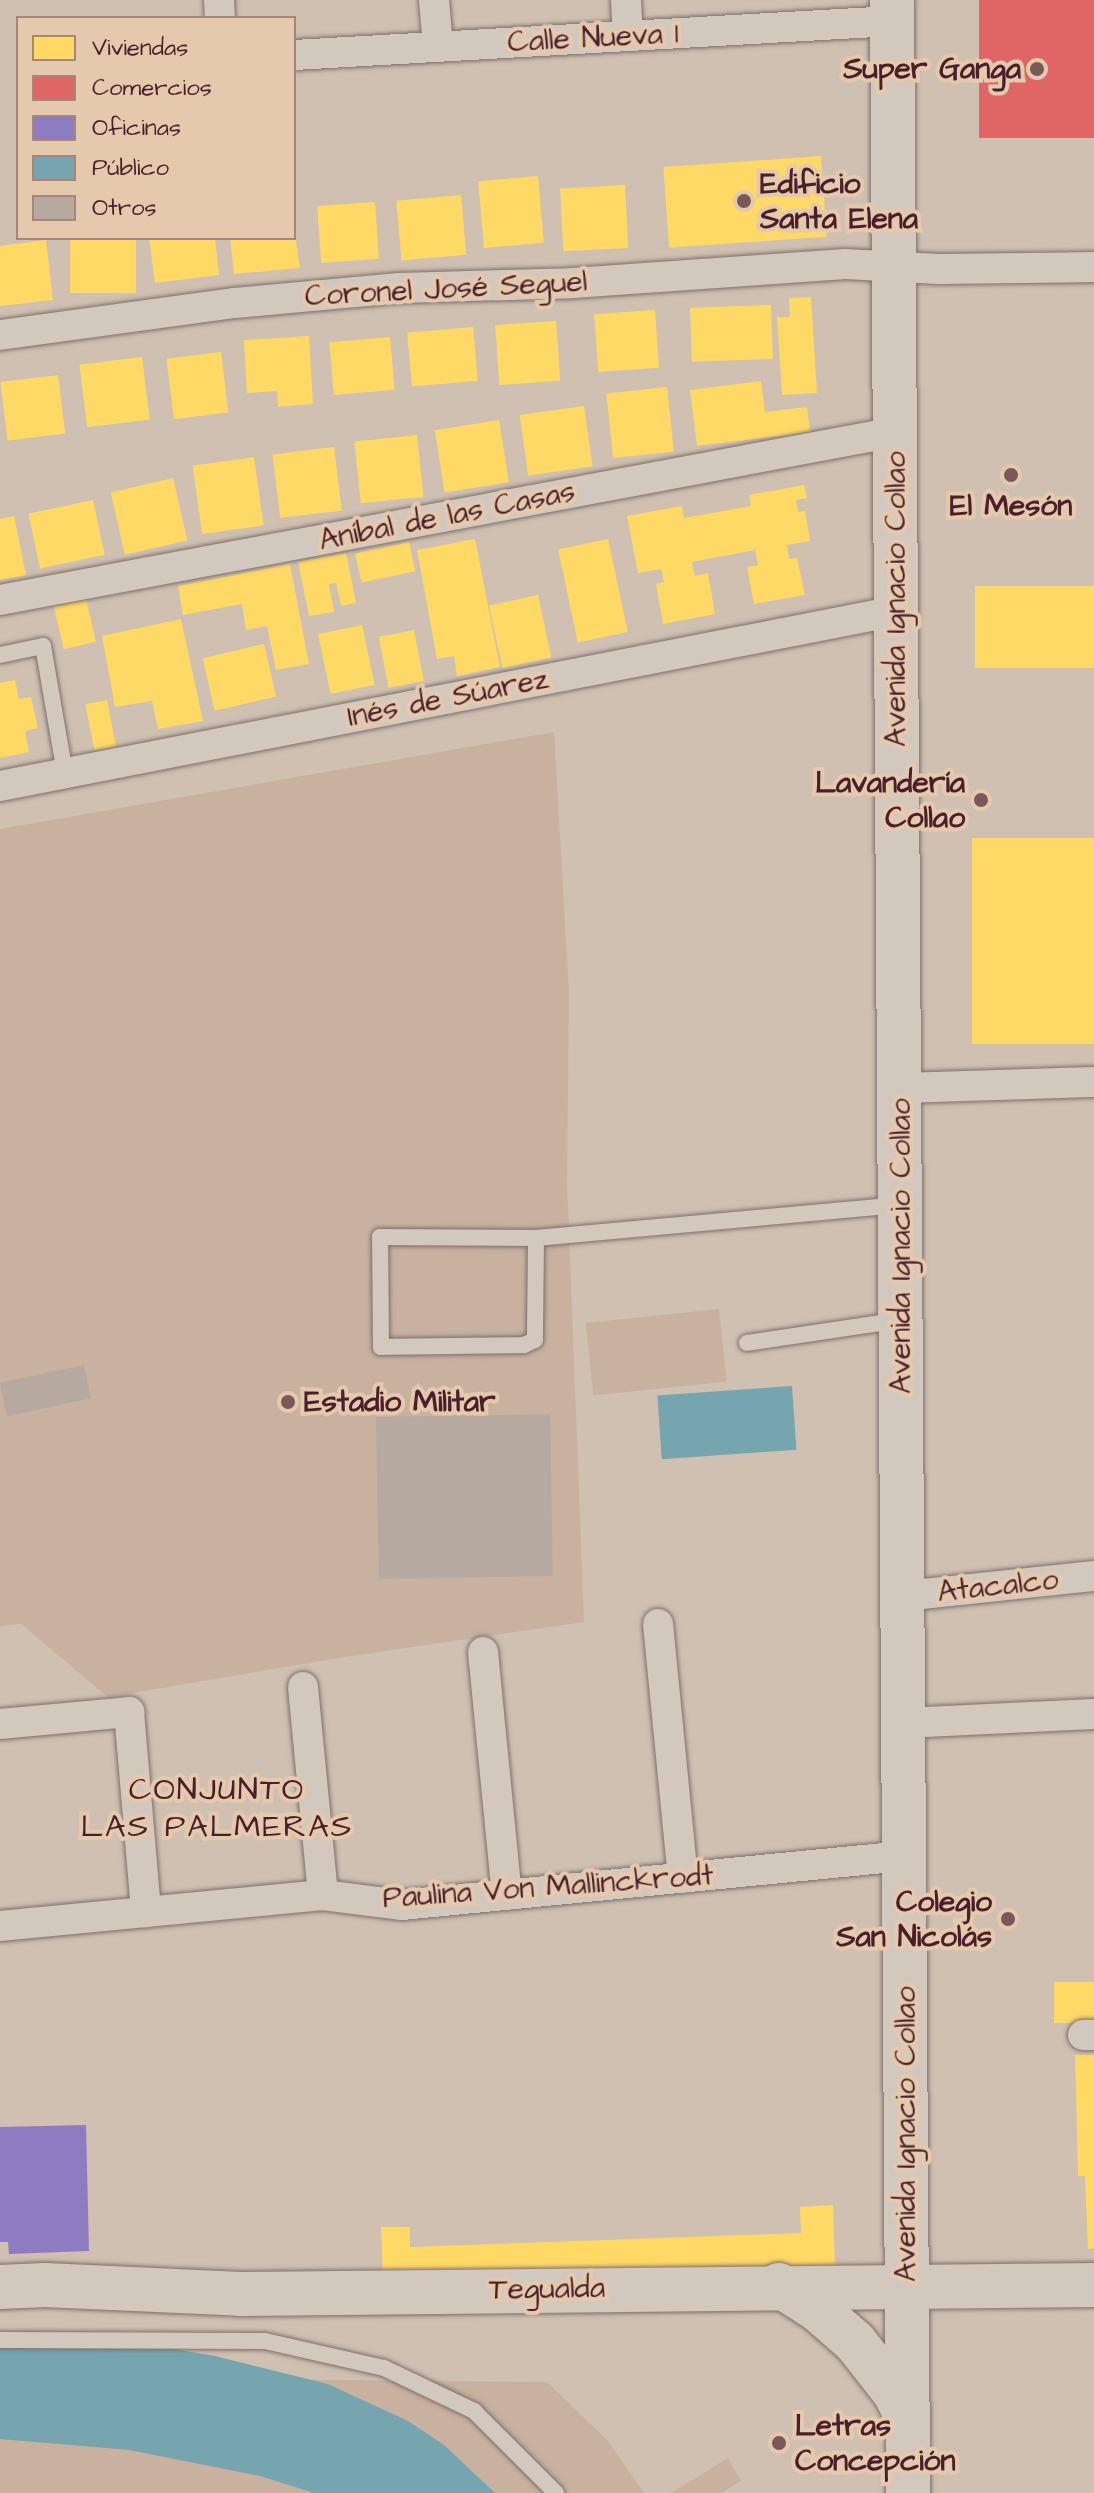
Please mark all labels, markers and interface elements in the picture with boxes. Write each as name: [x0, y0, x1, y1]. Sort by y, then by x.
legend: [16, 16, 296, 240]
street label: Calle Nueva 1: [507, 16, 679, 60]
text: Viviendas: [92, 31, 188, 65]
place label: Super Ganga: [843, 51, 1021, 87]
marker: Super Ganga: [1028, 60, 1046, 78]
text: Comercios: [92, 71, 212, 105]
text: Oficinas: [92, 111, 181, 145]
text: Público: [92, 151, 169, 185]
place label: Edificio Santa Elena: [760, 166, 918, 236]
text: Otros: [92, 191, 157, 225]
marker: Edificio Santa Elena: [735, 192, 753, 210]
street label: Coronel José Seguel: [304, 264, 588, 314]
street label: Avenida Ignacio Collao: [878, 451, 914, 747]
marker: El Mesón: [1002, 466, 1020, 484]
street label: Aníbal de las Casas: [316, 474, 578, 558]
place label: El Mesón: [950, 488, 1072, 524]
street label: Inés de Súarez: [344, 661, 552, 735]
place label: Lavandería Collao: [815, 765, 965, 836]
marker: Lavandería Collao: [972, 791, 990, 809]
street label: Avenida Ignacio Collao: [883, 1098, 919, 1394]
place label: Estadio Militar: [304, 1384, 496, 1420]
marker: Estadio Militar: [279, 1393, 297, 1411]
street label: Atacalco: [936, 1562, 1060, 1610]
district label: CONJUNTO LAS PALMERAS: [81, 1772, 353, 1847]
street label: Paulina Von Mallinckrodt: [382, 1857, 714, 1917]
place label: Colegio San Nicolás: [836, 1884, 992, 1954]
marker: Colegio San Nicolás: [999, 1910, 1017, 1928]
street label: Avenida Ignacio Collao: [888, 1986, 924, 2282]
street label: Tegualda: [489, 2270, 605, 2308]
place label: Letras Concepción: [795, 2408, 955, 2478]
marker: Letras Concepción: [770, 2434, 788, 2452]

